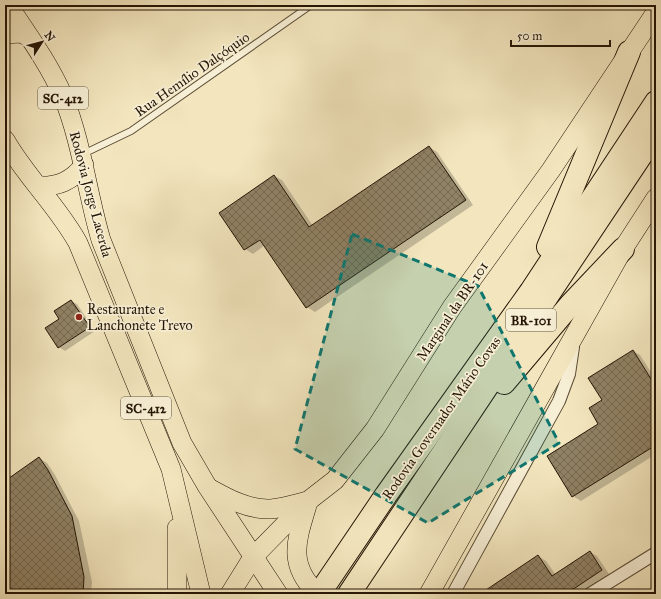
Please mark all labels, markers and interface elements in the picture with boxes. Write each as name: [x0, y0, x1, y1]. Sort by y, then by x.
north arrow: [22, 22, 62, 62]
scale bar: [511, 22, 610, 48]
street label: Rua Hemílio Dalçóquio: [132, 28, 253, 121]
text: N: [42, 29, 58, 45]
text: 50 m: [517, 29, 542, 43]
road number: SC-412: [38, 87, 88, 109]
street label: Rodovia Jorge Lacerda: [65, 129, 116, 259]
street label: Marginal da BR-101: [413, 258, 492, 364]
place label: Restaurante e Lanchonete Trevo: [87, 301, 193, 334]
road number: BR-101: [506, 309, 556, 331]
marker: Restaurante e Lanchonete Trevo: [74, 312, 84, 322]
street label: Rodovia Governador Mário Covas: [378, 333, 504, 503]
road number: SC-412: [121, 397, 171, 419]

